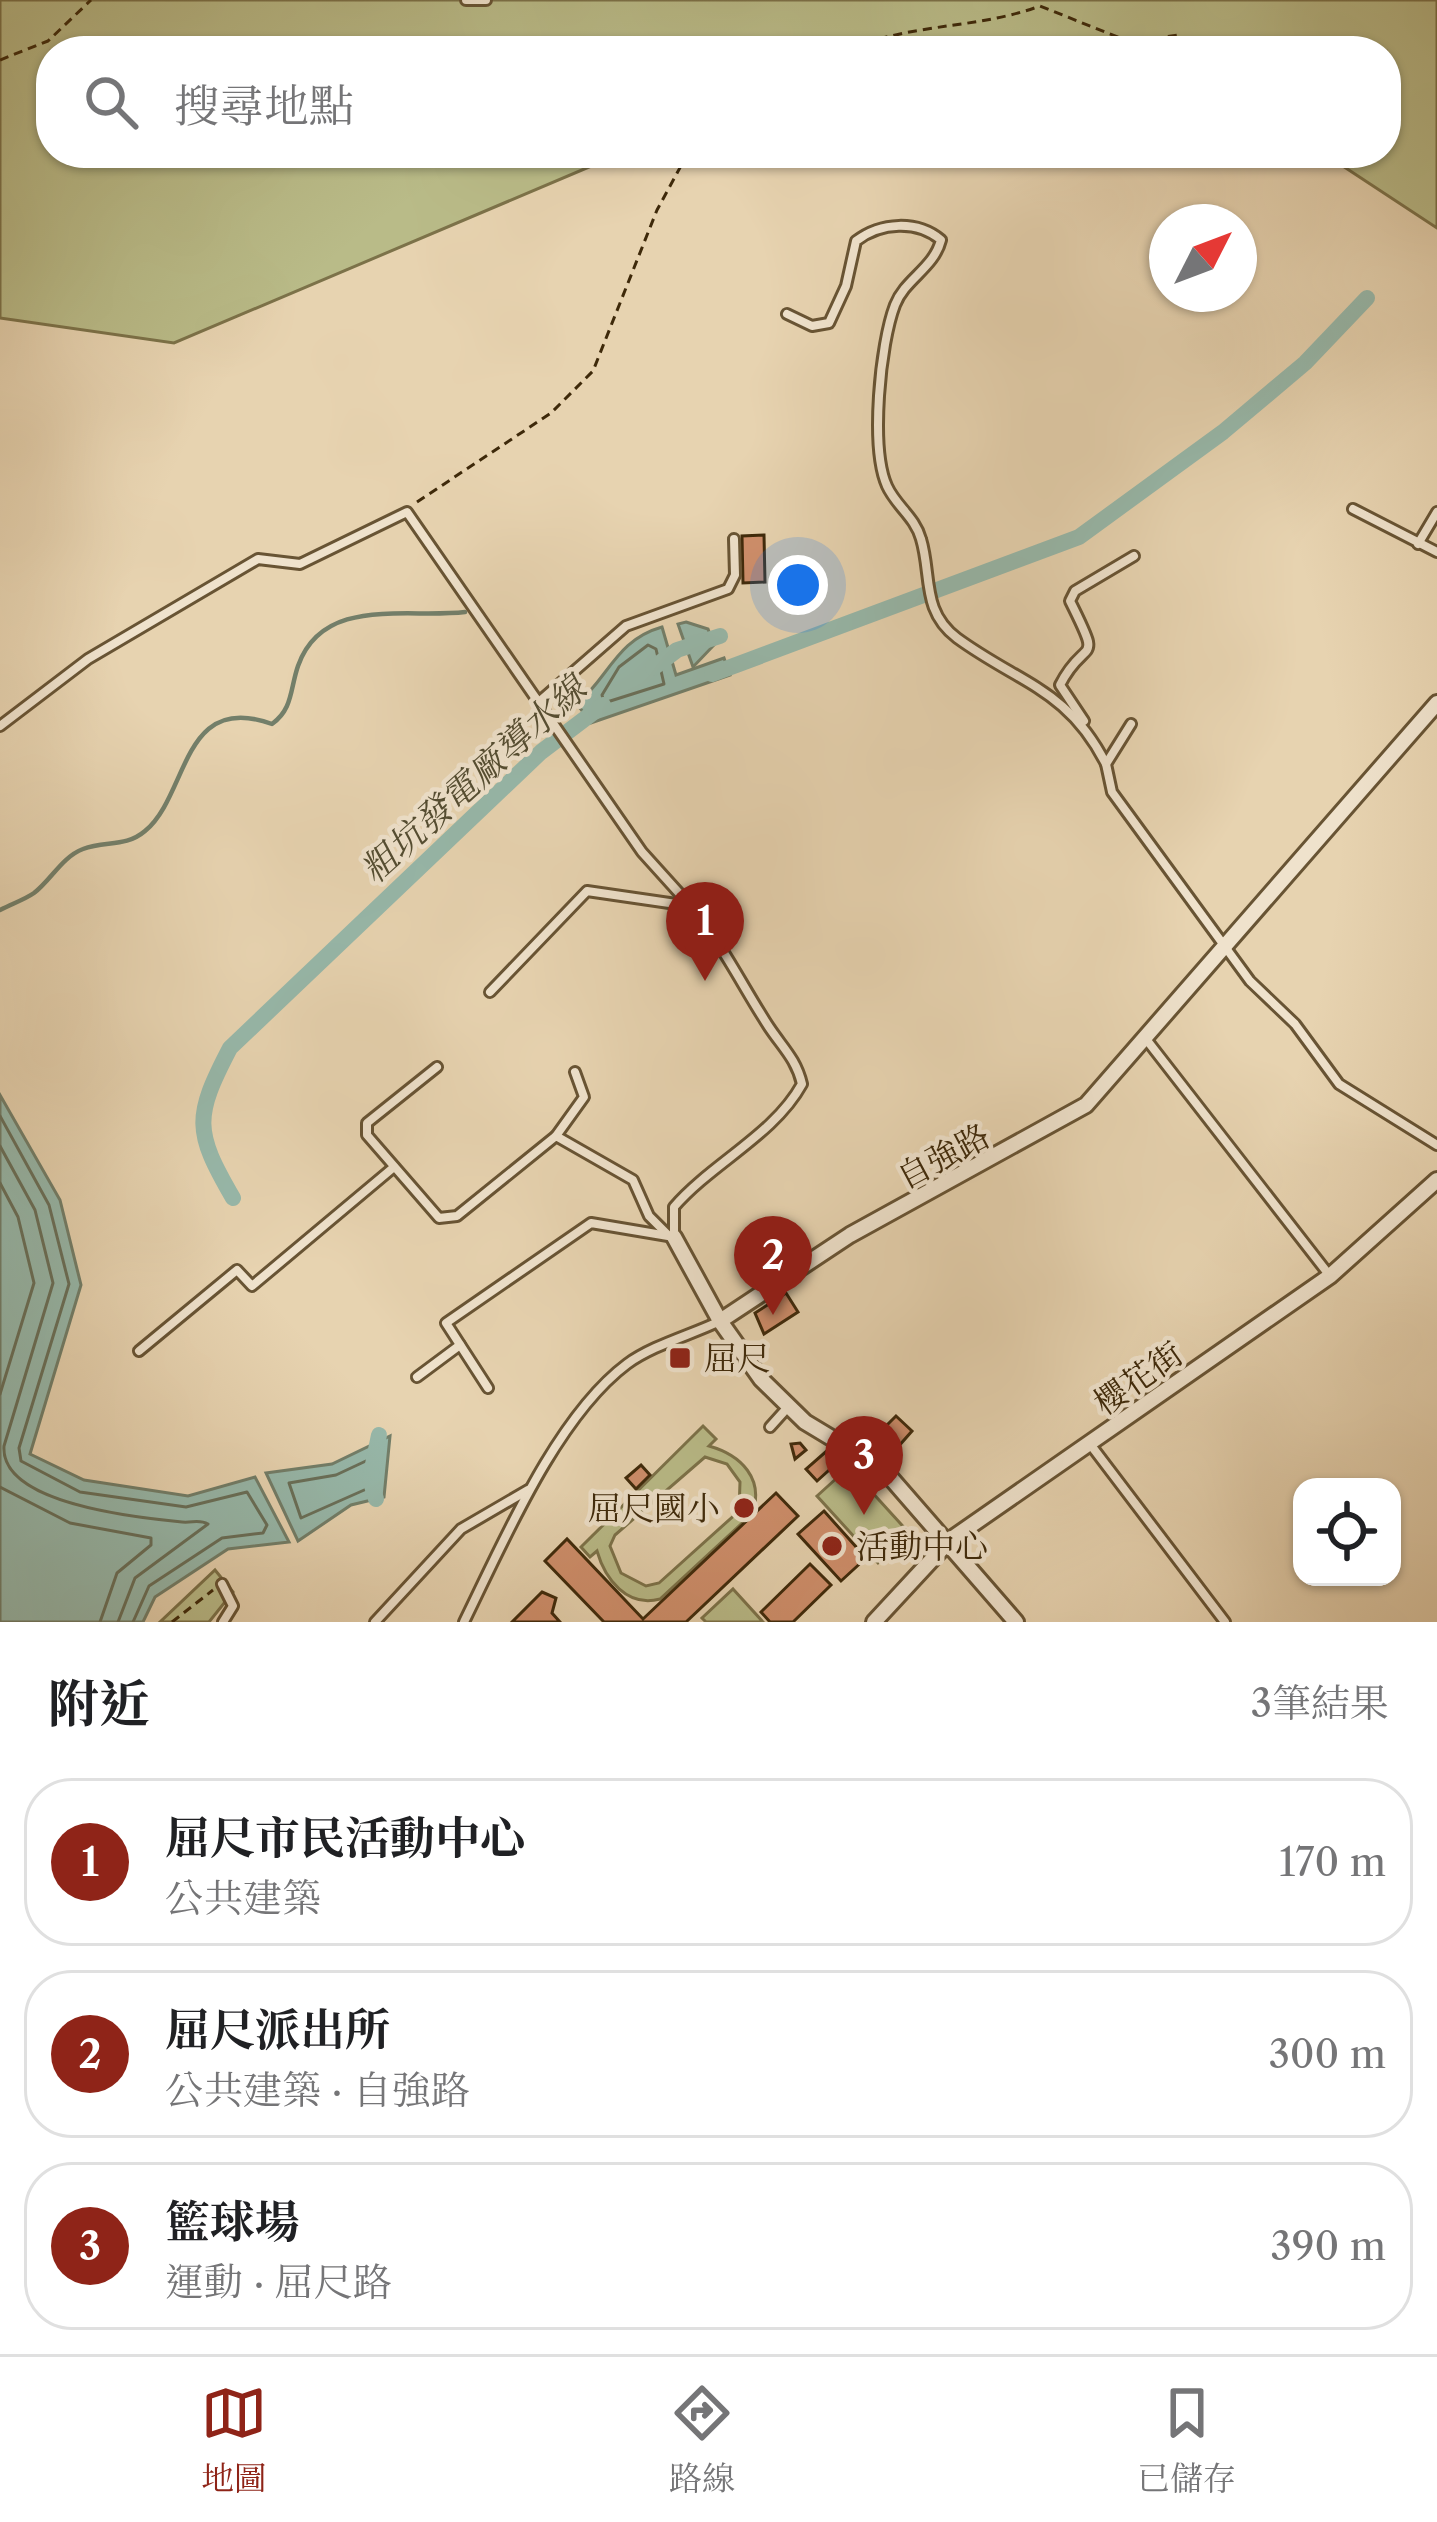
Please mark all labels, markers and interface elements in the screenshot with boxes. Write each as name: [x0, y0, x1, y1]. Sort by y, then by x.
search box: [36, 36, 1401, 168]
icon: search: [78, 69, 144, 135]
text: 搜尋地點: [174, 78, 354, 134]
north arrow: [1149, 204, 1257, 312]
your location: [768, 555, 828, 615]
water label: 粗坑發電廠導水線: [351, 664, 598, 892]
pin: 1: [666, 882, 744, 981]
street label: 自強路: [890, 1115, 997, 1198]
pin: 2: [734, 1216, 812, 1315]
street label: 櫻花街: [1086, 1333, 1191, 1424]
place label: 屈尺: [704, 1338, 770, 1379]
marker: 屈尺: [667, 1345, 693, 1371]
pin: 3: [825, 1416, 903, 1515]
map controls: [1293, 1478, 1401, 1586]
button: locate: [1293, 1478, 1401, 1586]
place label: 屈尺國小: [588, 1488, 720, 1529]
marker: 屈尺國小: [731, 1495, 757, 1521]
place label: 活動中心: [856, 1526, 988, 1567]
marker: 活動中心: [819, 1533, 845, 1559]
text: 附近: [48, 1673, 150, 1735]
text: 3筆結果: [1251, 1679, 1389, 1727]
text: 屈尺市民活動中心: [165, 1810, 525, 1866]
text: 1: [81, 1838, 99, 1886]
text: 170 m: [1279, 1838, 1386, 1886]
text: 公共建築: [165, 1874, 321, 1922]
text: 屈尺派出所: [165, 2002, 390, 2058]
text: 2: [78, 2030, 102, 2078]
text: 300 m: [1268, 2030, 1386, 2078]
text: 公共建築 · 自強路: [165, 2066, 470, 2114]
text: 籃球場: [165, 2194, 300, 2250]
text: 3: [79, 2222, 101, 2270]
text: 390 m: [1270, 2222, 1386, 2270]
text: 運動 · 屈尺路: [165, 2258, 392, 2306]
tab: 地圖: [201, 2380, 267, 2499]
tab: 路線: [669, 2380, 735, 2499]
tab: 已儲存: [1137, 2380, 1236, 2499]

